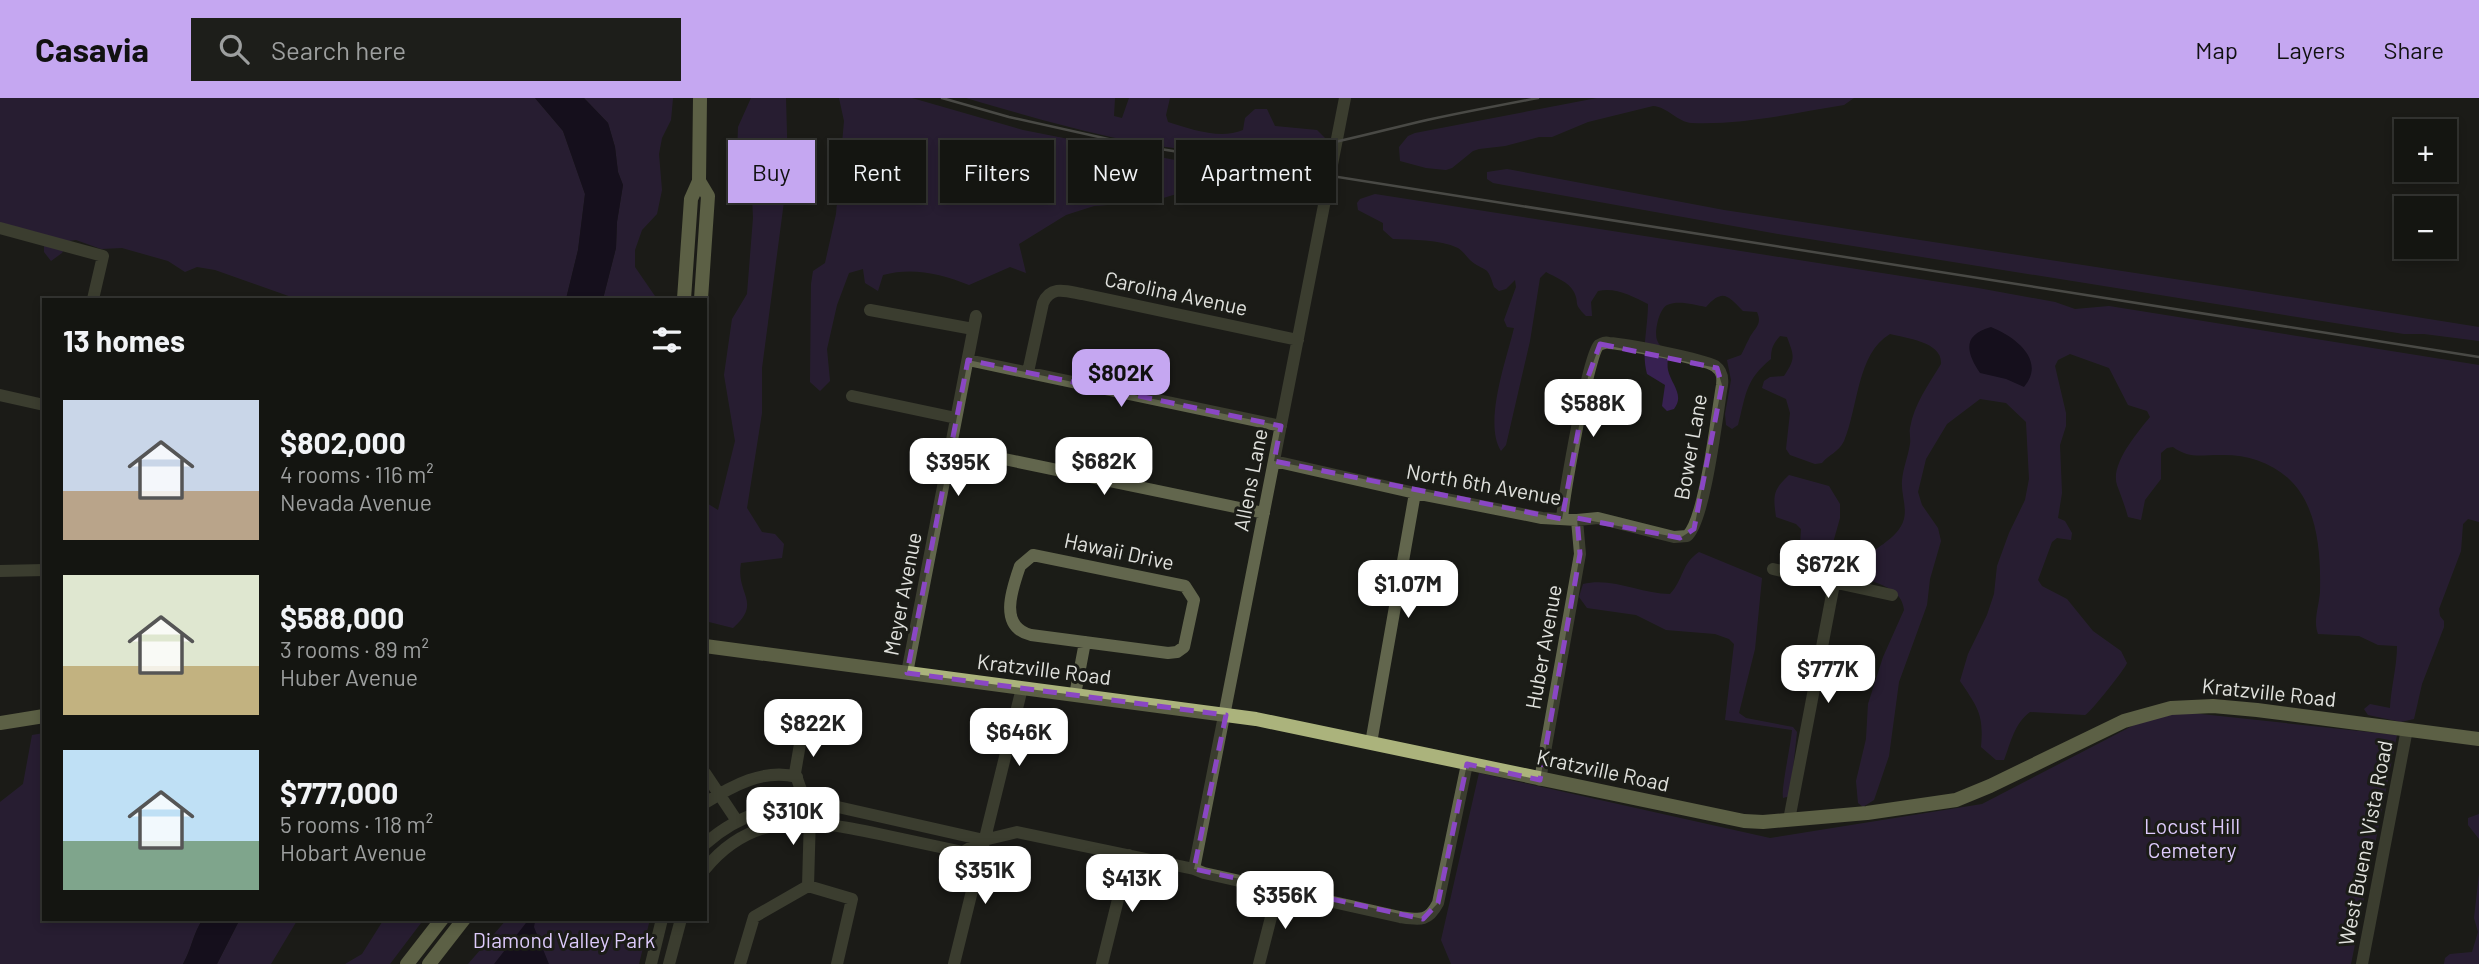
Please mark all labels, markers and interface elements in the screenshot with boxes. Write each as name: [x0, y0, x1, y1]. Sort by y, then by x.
search box: [191, 18, 681, 81]
text: Casavia: [35, 29, 149, 69]
icon: search: [215, 30, 253, 68]
text: Search here: [271, 34, 406, 65]
text: Map: [2195, 35, 2238, 64]
text: Layers: [2276, 35, 2345, 64]
text: Share: [2383, 35, 2444, 64]
map controls: [2394, 119, 2457, 259]
button: +: [2394, 119, 2457, 182]
chip: Buy: [728, 140, 815, 203]
chip: Rent: [829, 140, 926, 203]
chip: Filters: [940, 140, 1054, 203]
chip: New: [1068, 140, 1162, 203]
chip: Apartment: [1176, 140, 1336, 203]
button: −: [2394, 196, 2457, 259]
street label: Carolina Avenue: [1103, 265, 1250, 320]
icon: filters: [648, 321, 686, 359]
text: 13 homes: [63, 322, 185, 358]
pin: $802K: [1072, 350, 1170, 409]
text: $802K: [1088, 358, 1154, 386]
pin: $588K: [1544, 380, 1642, 439]
text: $588K: [1561, 388, 1625, 416]
street label: Bower Lane: [1668, 392, 1711, 502]
text: $802,000: [280, 424, 406, 460]
street label: Allens Lane: [1227, 426, 1272, 533]
icon: home: [119, 428, 203, 512]
pin: $395K: [909, 438, 1007, 498]
pin: $682K: [1055, 438, 1153, 497]
text: $682K: [1071, 446, 1137, 474]
text: $395K: [926, 447, 990, 475]
street label: North 6th Avenue: [1405, 458, 1564, 510]
text: 4 rooms · 116 m²: [280, 460, 434, 488]
text: Nevada Avenue: [280, 488, 432, 516]
street label: Hawaii Drive: [1062, 527, 1177, 574]
street label: Meyer Avenue: [877, 530, 926, 657]
pin: $672K: [1779, 540, 1877, 600]
text: $672K: [1796, 549, 1860, 577]
pin: $1.07M: [1351, 560, 1465, 620]
text: $1.07M: [1374, 569, 1442, 597]
street label: Huber Avenue: [1519, 582, 1566, 711]
text: $588,000: [280, 599, 404, 635]
icon: home: [119, 603, 203, 687]
text: 3 rooms · 89 m²: [280, 635, 429, 663]
pin: $777K: [1779, 646, 1877, 705]
street label: Kratzville Road: [976, 648, 1113, 689]
text: $777K: [1797, 654, 1859, 682]
text: Huber Avenue: [280, 663, 418, 691]
street label: Kratzville Road: [2201, 672, 2338, 711]
pin: $822K: [764, 700, 862, 759]
text: $822K: [780, 708, 846, 736]
pin: $646K: [970, 708, 1068, 768]
text: $646K: [986, 717, 1052, 745]
street label: West Buena Vista Road: [2332, 738, 2397, 948]
street label: Kratzville Road: [1535, 743, 1672, 796]
text: $777,000: [280, 774, 398, 810]
icon: home: [119, 778, 203, 862]
pin: $310K: [744, 788, 842, 847]
text: $310K: [762, 796, 824, 824]
text: 5 rooms · 118 m²: [280, 810, 433, 838]
park label: Locust Hill Cemetery: [2144, 813, 2240, 862]
text: Hobart Avenue: [280, 838, 427, 866]
pin: $351K: [936, 846, 1034, 906]
pin: $413K: [1083, 854, 1181, 914]
text: $351K: [955, 855, 1015, 883]
text: $413K: [1102, 863, 1162, 891]
pin: $356K: [1236, 872, 1334, 931]
text: $356K: [1253, 880, 1317, 908]
park label: Diamond Valley Park: [473, 927, 655, 952]

